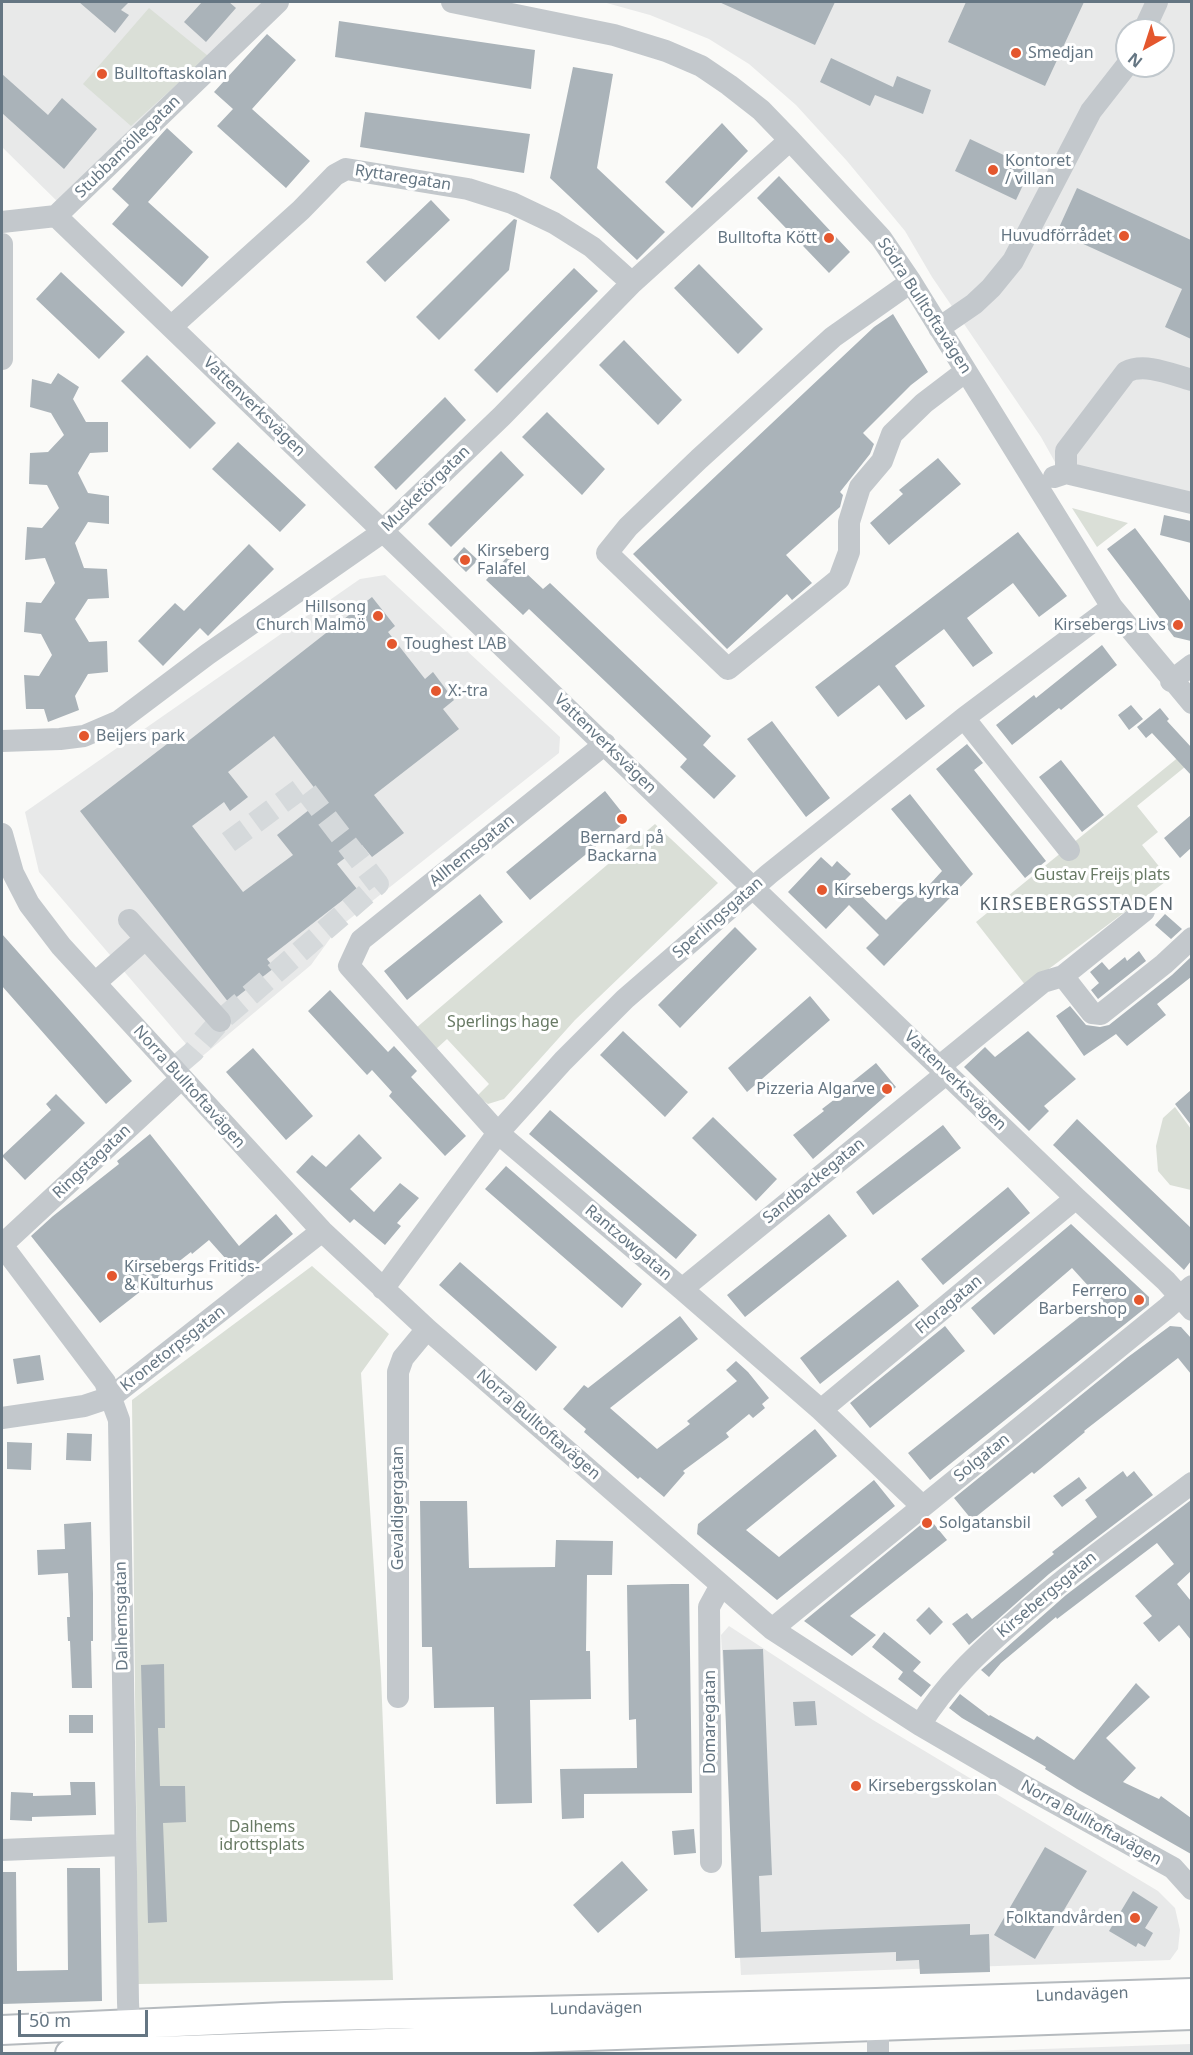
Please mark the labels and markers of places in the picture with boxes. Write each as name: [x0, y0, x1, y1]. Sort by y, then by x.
place label: Smedjan: [1028, 43, 1094, 63]
marker: Smedjan: [1009, 46, 1023, 60]
place label: Bulltoftaskolan: [114, 64, 227, 84]
marker: Bulltoftaskolan: [95, 67, 109, 81]
place label: Kontoret / villan: [1005, 151, 1071, 189]
marker: Kontoret / villan: [986, 163, 1000, 177]
place label: Huvudförrådet: [1001, 226, 1112, 246]
place label: Bulltofta Kött: [717, 228, 817, 248]
marker: Huvudförrådet: [1117, 229, 1131, 243]
marker: Bulltofta Kött: [822, 231, 836, 245]
place label: Kirseberg Falafel: [477, 541, 549, 579]
marker: Kirseberg Falafel: [458, 553, 472, 567]
place label: Hillsong Church Malmö: [256, 597, 366, 635]
marker: Hillsong Church Malmö: [371, 609, 385, 623]
place label: Kirsebergs Livs: [1053, 615, 1166, 635]
marker: Kirsebergs Livs: [1171, 618, 1185, 632]
place label: Toughest LAB: [404, 634, 507, 654]
marker: Toughest LAB: [385, 637, 399, 651]
place label: X:-tra: [448, 681, 488, 701]
marker: X:-tra: [429, 684, 443, 698]
place label: Beijers park: [96, 726, 185, 746]
marker: Beijers park: [77, 729, 91, 743]
marker: Bernard på Backarna: [615, 812, 629, 826]
place label: Bernard på Backarna: [580, 828, 664, 866]
place label: Kirsebergs kyrka: [834, 880, 959, 900]
marker: Kirsebergs kyrka: [815, 883, 829, 897]
place label: Pizzeria Algarve: [756, 1079, 875, 1099]
marker: Pizzeria Algarve: [880, 1082, 894, 1096]
place label: Kirsebergs Fritids- & Kulturhus: [124, 1257, 260, 1295]
marker: Kirsebergs Fritids- & Kulturhus: [105, 1269, 119, 1283]
place label: Ferrero Barbershop: [1038, 1281, 1127, 1319]
marker: Ferrero Barbershop: [1132, 1293, 1146, 1307]
place label: Solgatansbil: [939, 1513, 1031, 1533]
marker: Solgatansbil: [920, 1516, 934, 1530]
place label: Kirsebergsskolan: [868, 1776, 997, 1796]
marker: Kirsebergsskolan: [849, 1779, 863, 1793]
place label: Folktandvården: [1006, 1908, 1123, 1928]
marker: Folktandvården: [1128, 1911, 1142, 1925]

